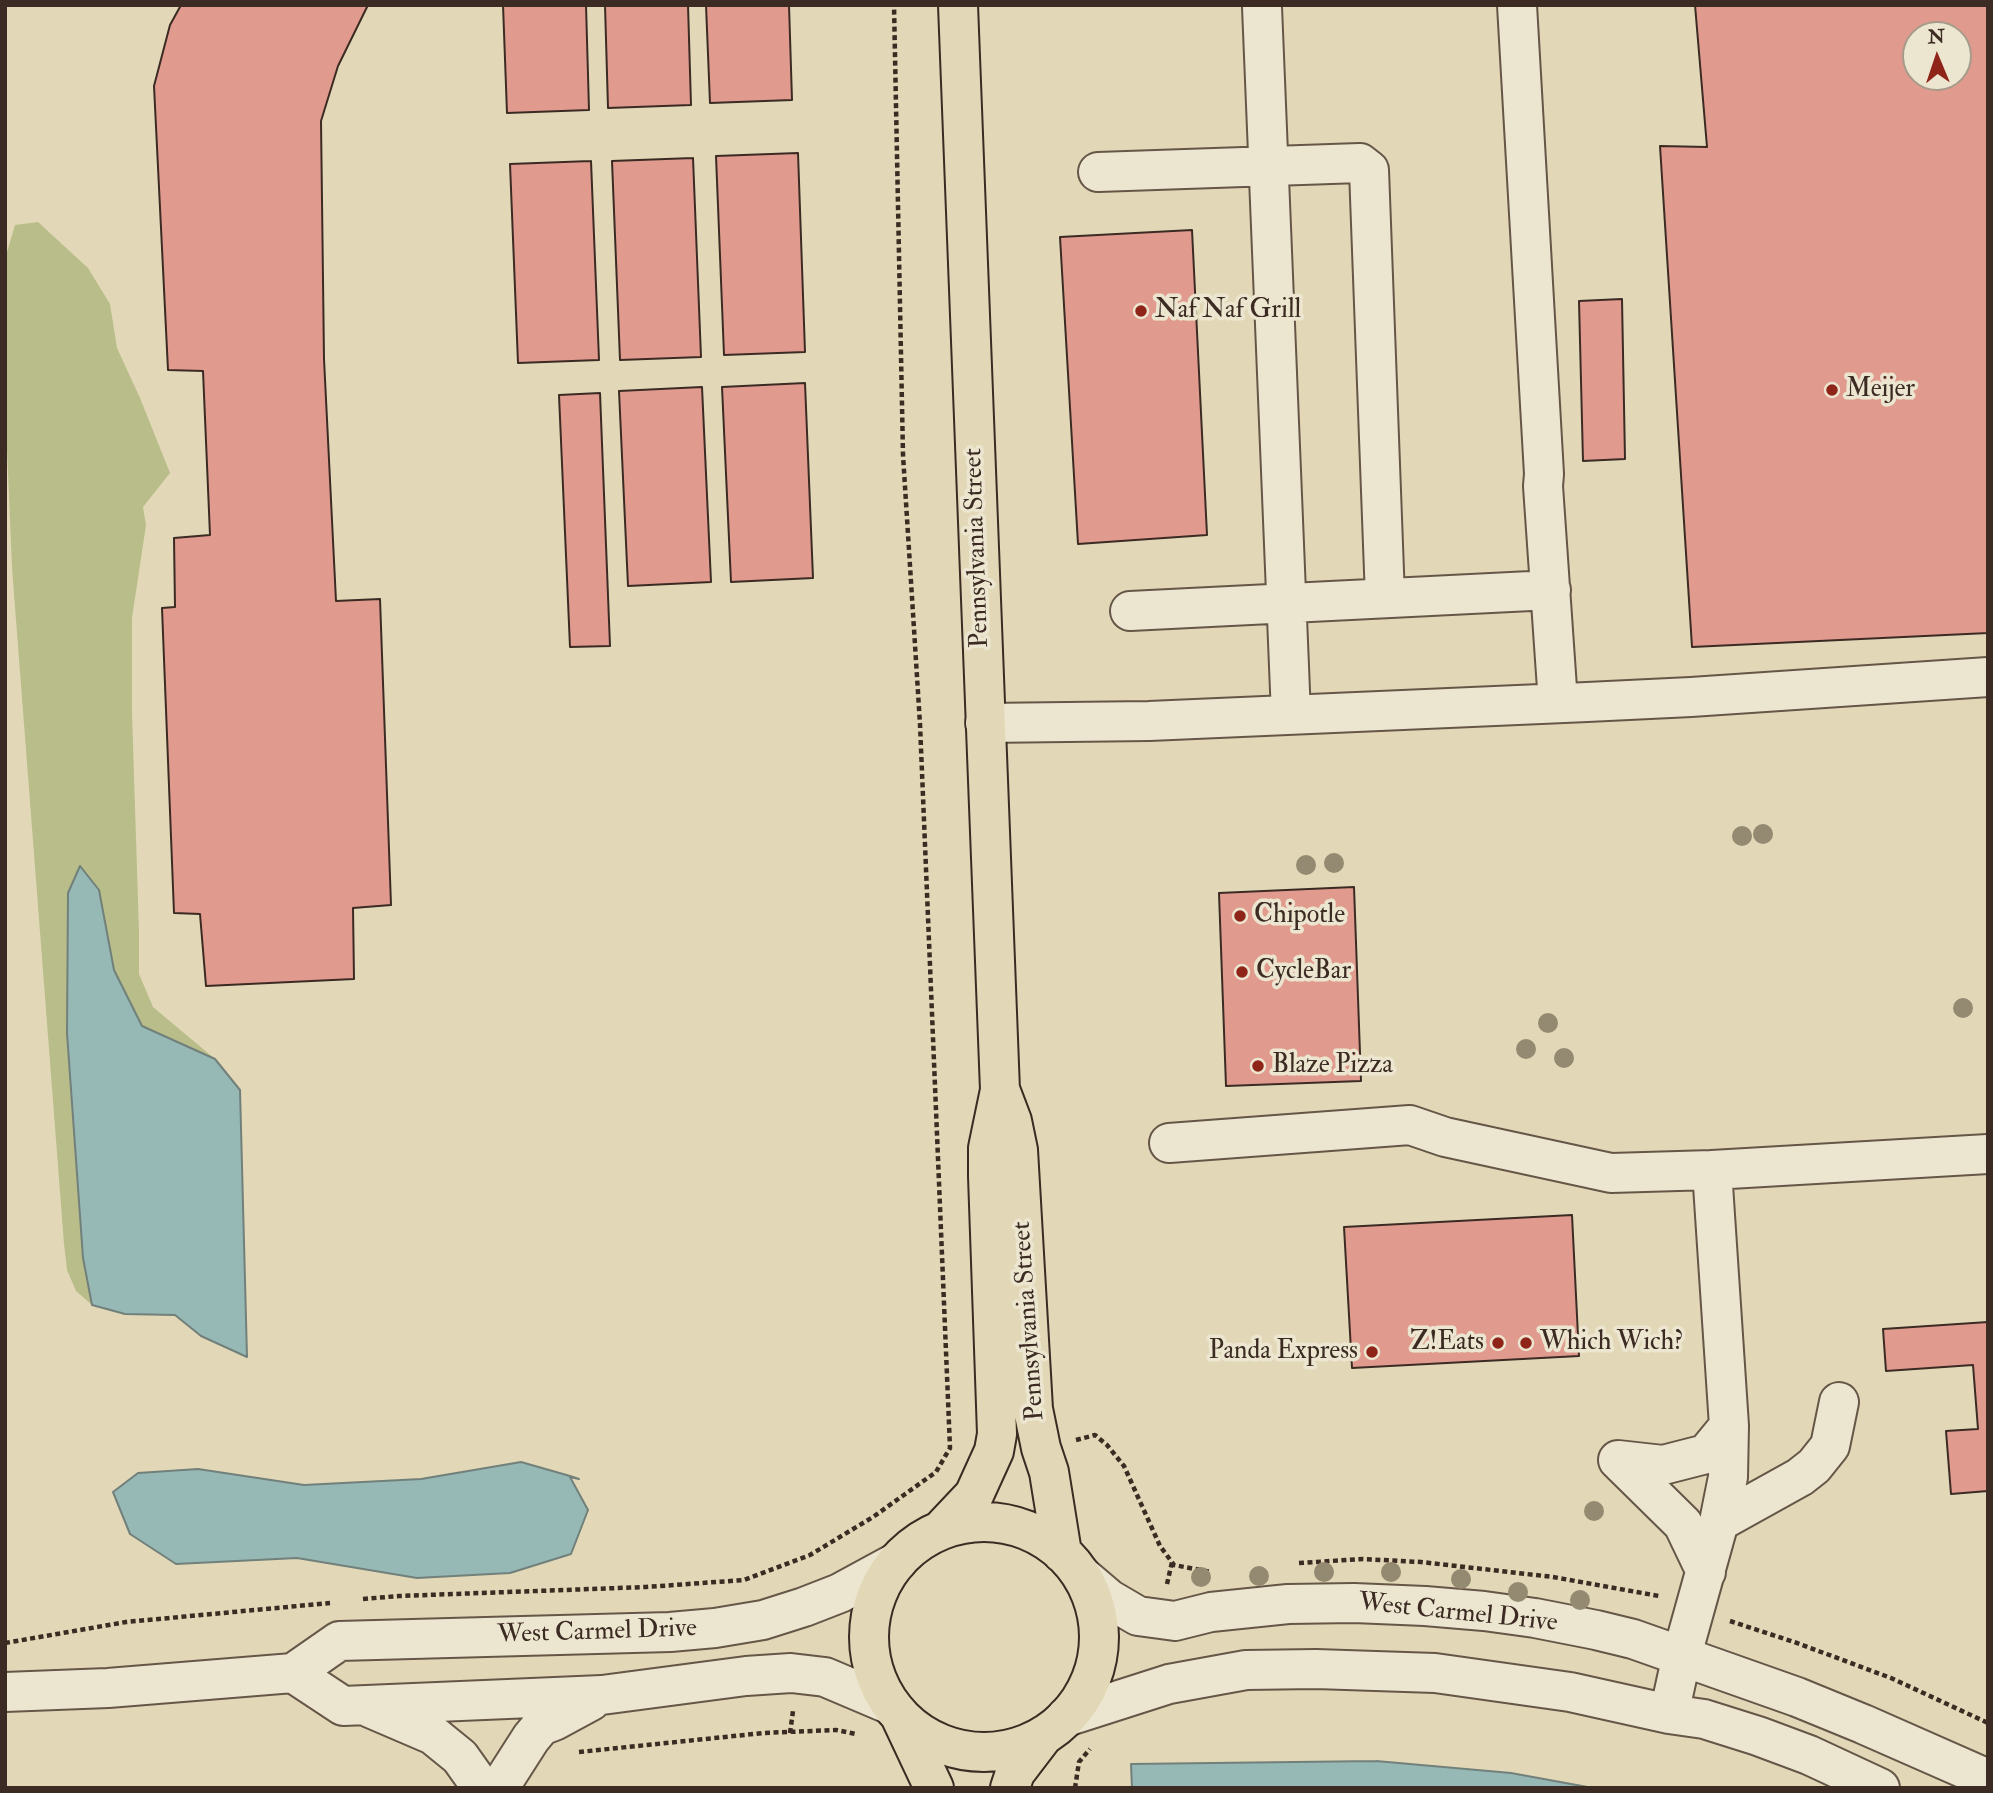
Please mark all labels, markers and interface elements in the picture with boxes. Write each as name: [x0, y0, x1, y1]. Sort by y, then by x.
north arrow: [1902, 21, 1972, 91]
text: N: [1927, 25, 1945, 49]
place label: Naf Naf Grill: [1155, 295, 1301, 327]
marker: Naf Naf Grill: [1133, 303, 1149, 319]
place label: Meijer: [1846, 374, 1915, 406]
marker: Meijer: [1824, 382, 1840, 398]
street label: Pennsylvania Street: [959, 448, 997, 648]
place label: Chipotle: [1254, 900, 1345, 932]
marker: Chipotle: [1232, 908, 1248, 924]
place label: CycleBar: [1256, 956, 1351, 988]
marker: CycleBar: [1234, 964, 1250, 980]
place label: Blaze Pizza: [1272, 1050, 1393, 1082]
marker: Blaze Pizza: [1250, 1058, 1266, 1074]
street label: Pennsylvania Street: [1007, 1220, 1053, 1422]
place label: Z!Eats: [1410, 1327, 1484, 1359]
place label: Which Wich?: [1540, 1327, 1683, 1359]
marker: Z!Eats: [1490, 1335, 1506, 1351]
marker: Which Wich?: [1518, 1335, 1534, 1351]
place label: Panda Express: [1209, 1336, 1358, 1368]
marker: Panda Express: [1364, 1344, 1380, 1360]
street label: West Carmel Drive: [1357, 1588, 1559, 1640]
street label: West Carmel Drive: [497, 1614, 697, 1652]

